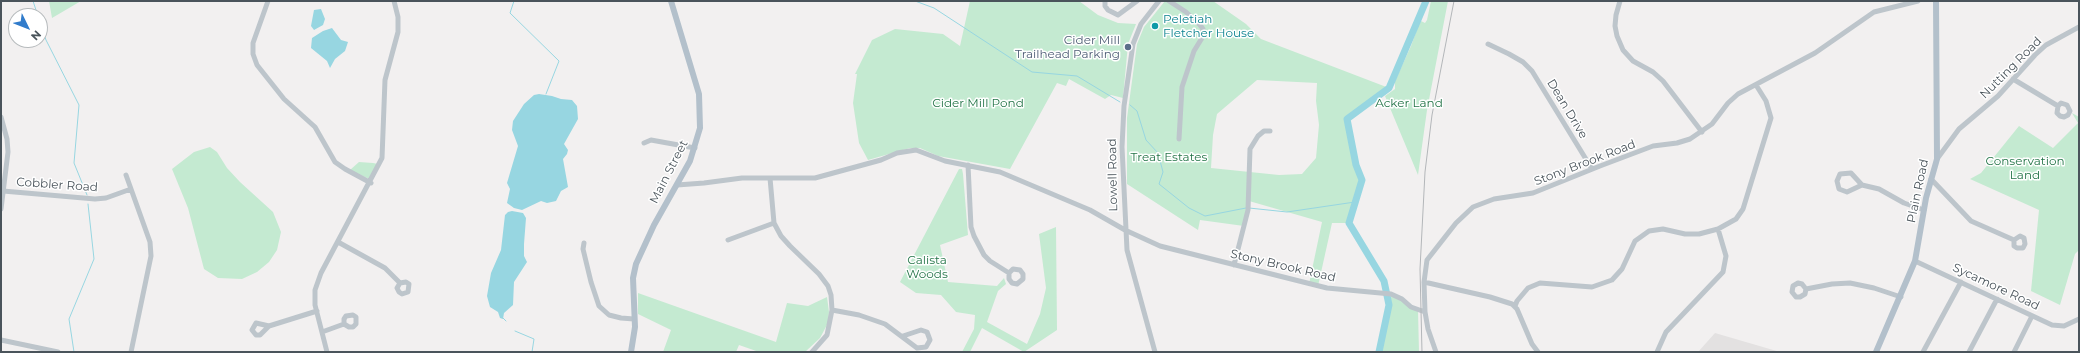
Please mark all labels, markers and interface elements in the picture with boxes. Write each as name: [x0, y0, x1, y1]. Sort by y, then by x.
north arrow: [8, 8, 48, 48]
place label: Peletiah Fletcher House: [1163, 12, 1254, 40]
marker: Peletiah Fletcher House: [1150, 21, 1160, 31]
text: N: [28, 27, 44, 44]
place label: Cider Mill Trailhead Parking: [1015, 33, 1120, 61]
street label: Nutting Road: [1977, 34, 2045, 102]
marker: Cider Mill Trailhead Parking: [1123, 42, 1133, 52]
street label: Dean Drive: [1544, 77, 1590, 141]
park label: Cider Mill Pond: [932, 96, 1024, 110]
park label: Acker Land: [1375, 96, 1443, 110]
street label: Stony Brook Road: [1532, 137, 1638, 189]
street label: Main Street: [647, 138, 691, 206]
street label: Lowell Road: [1105, 138, 1121, 212]
park label: Treat Estates: [1131, 150, 1207, 164]
park label: Conservation Land: [1985, 154, 2065, 182]
street label: Plain Road: [1904, 158, 1932, 224]
street label: Cobbler Road: [16, 175, 98, 195]
street label: Stony Brook Road: [1229, 247, 1337, 285]
park label: Calista Woods: [906, 253, 948, 281]
street label: Sycamore Road: [1950, 261, 2042, 313]

